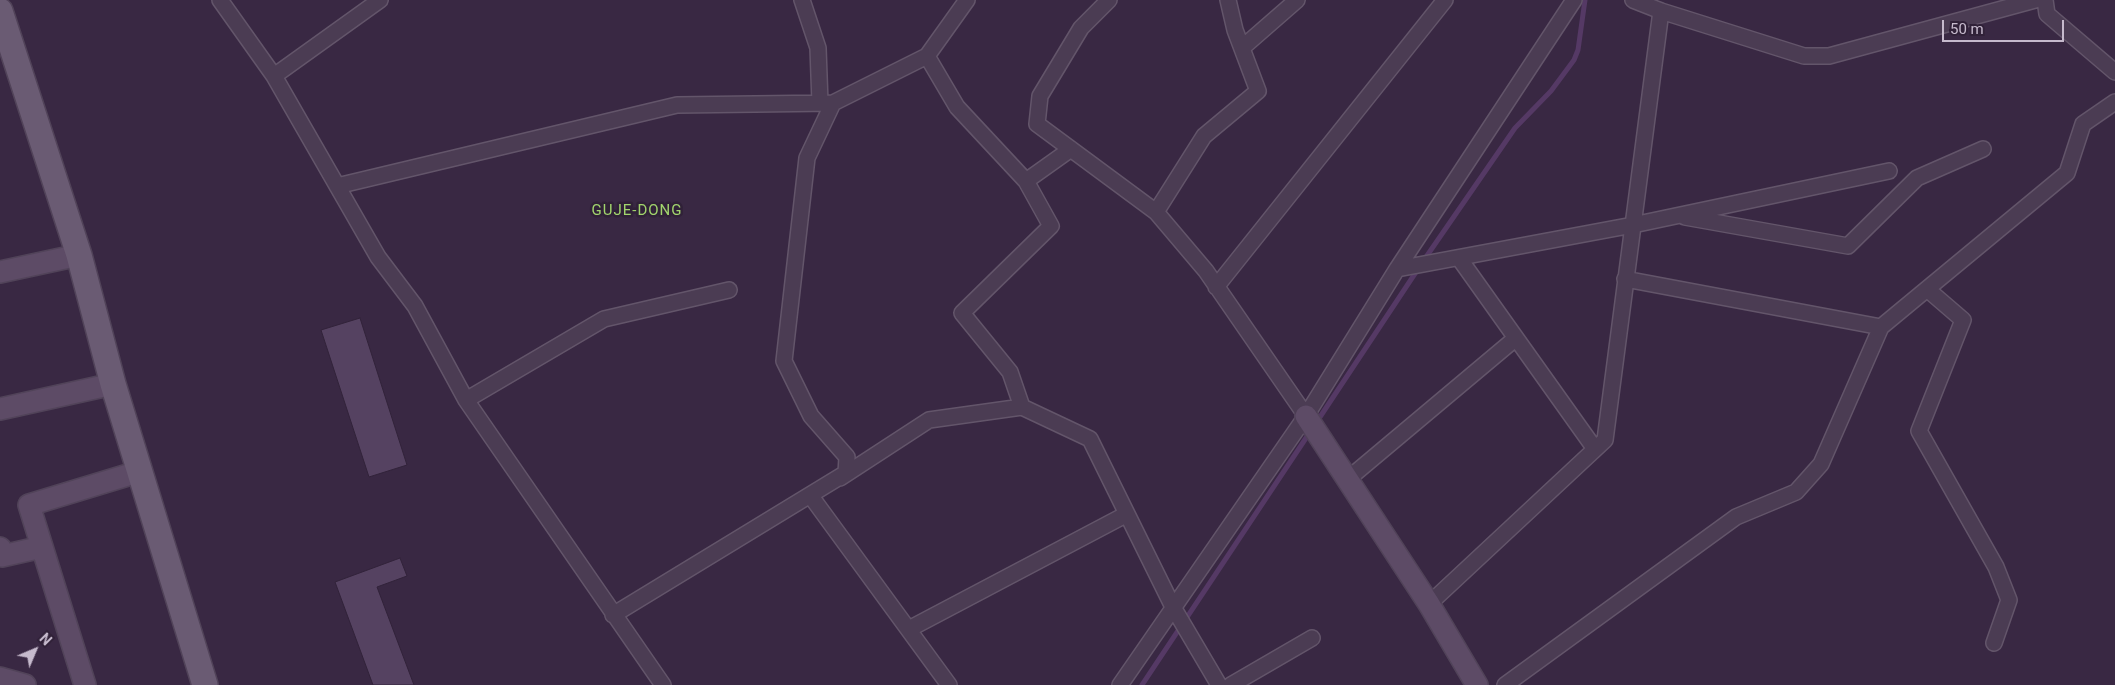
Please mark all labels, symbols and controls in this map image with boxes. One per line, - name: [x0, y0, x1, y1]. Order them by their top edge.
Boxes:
- scale bar: [1945, 10, 2068, 42]
- text: 50 m: [1950, 20, 1984, 38]
- district label: GUJE-DONG: [590, 202, 684, 220]
- north arrow: [10, 625, 60, 675]
- text: N: [36, 630, 55, 649]

